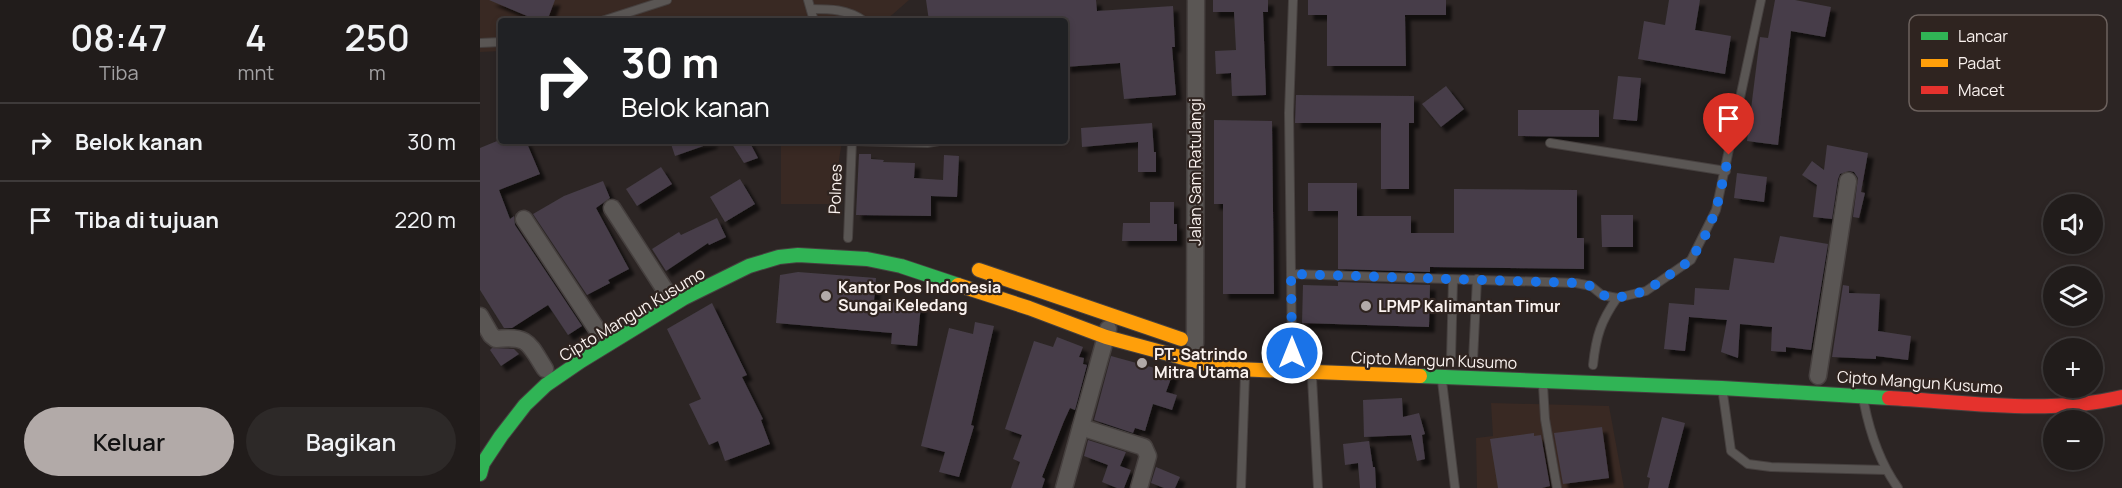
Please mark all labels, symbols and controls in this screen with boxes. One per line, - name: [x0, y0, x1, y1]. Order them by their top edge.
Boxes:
- text: 08:47: [70, 13, 167, 62]
- text: 4: [245, 13, 267, 62]
- text: 250: [345, 13, 410, 62]
- legend: [1909, 15, 2107, 111]
- text: Lancar: [1958, 25, 2008, 47]
- text: 30 m: [621, 33, 719, 91]
- icon: right: [522, 42, 600, 120]
- text: Padat: [1958, 52, 2001, 74]
- text: Tiba: [99, 59, 139, 86]
- text: mnt: [237, 59, 274, 86]
- text: m: [369, 59, 386, 86]
- text: Macet: [1958, 79, 2005, 101]
- text: Belok kanan: [621, 88, 770, 125]
- pin: [1703, 93, 1754, 155]
- street label: Jalan Sam Ratulangi: [1184, 98, 1206, 246]
- icon: arrive: [1712, 102, 1745, 135]
- icon: right: [24, 126, 57, 159]
- text: Belok kanan: [75, 127, 203, 157]
- text: 30 m: [407, 127, 456, 157]
- street label: Polnes: [823, 164, 847, 214]
- map controls: [2043, 194, 2103, 470]
- button: sound: [2043, 194, 2103, 254]
- icon: arrive: [24, 204, 57, 237]
- text: Tiba di tujuan: [75, 205, 219, 235]
- text: 220 m: [394, 205, 456, 235]
- street label: Cipto Mangun Kusumo: [555, 262, 709, 366]
- button: layers: [2043, 266, 2103, 326]
- place label: Kantor Pos Indonesia Sungai Keledang: [838, 276, 1001, 316]
- marker: Kantor Pos Indonesia Sungai Keledang: [819, 289, 833, 303]
- place label: LPMP Kalimantan Timur: [1378, 295, 1560, 317]
- marker: LPMP Kalimantan Timur: [1359, 299, 1373, 313]
- position arrow: [1260, 321, 1324, 385]
- button: +: [2043, 338, 2103, 398]
- place label: PT. Satrindo Mitra Utama: [1154, 343, 1249, 383]
- street label: Cipto Mangun Kusumo: [1351, 346, 1517, 374]
- marker: PT. Satrindo Mitra Utama: [1135, 356, 1149, 370]
- street label: Cipto Mangun Kusumo: [1836, 365, 2004, 399]
- button: Keluar: [24, 407, 234, 476]
- button: Bagikan: [246, 407, 456, 476]
- button: −: [2043, 410, 2103, 470]

